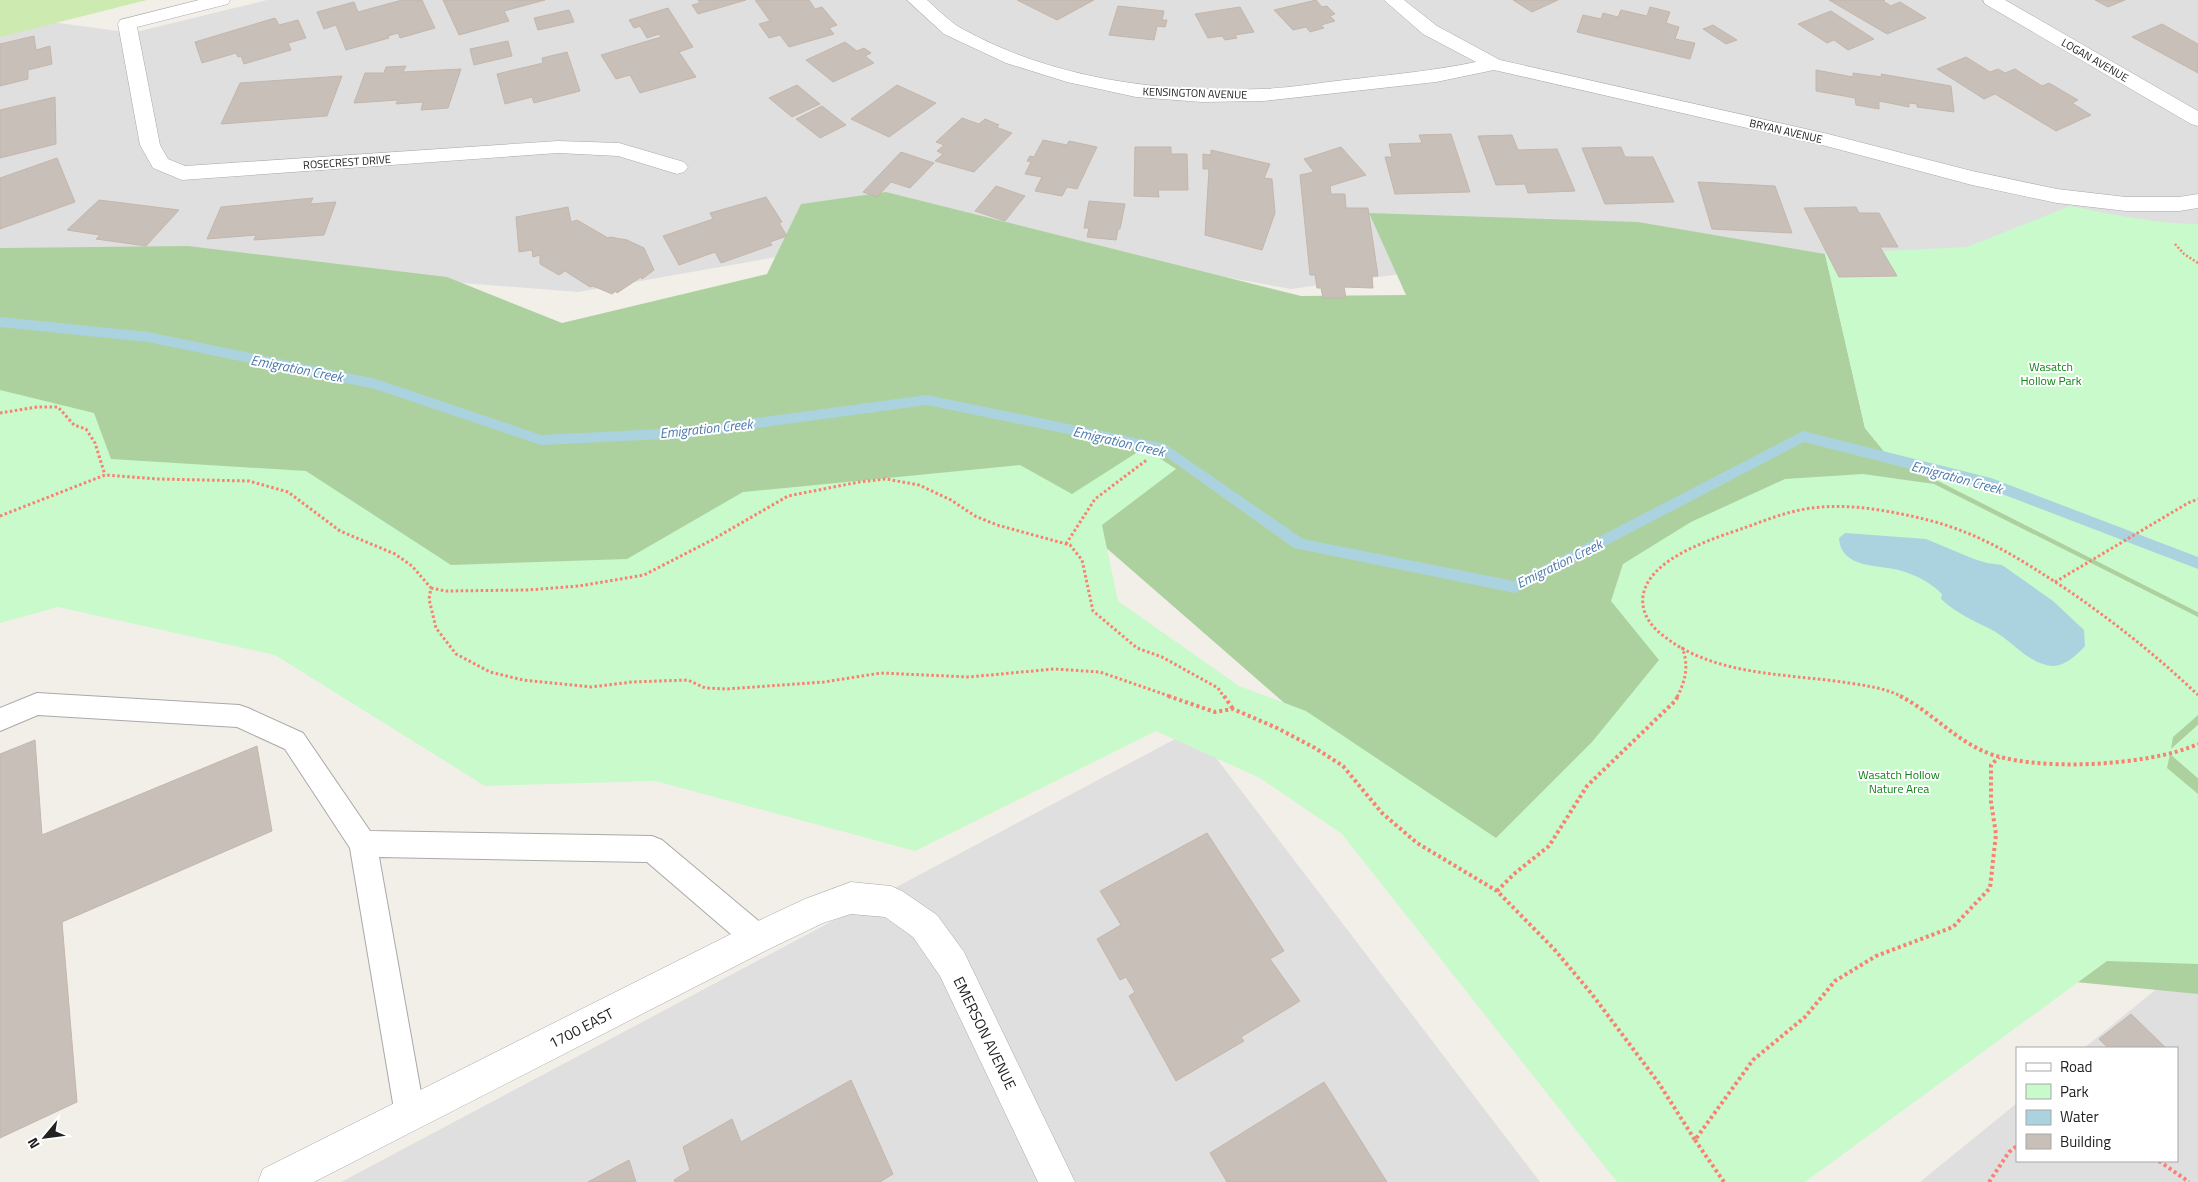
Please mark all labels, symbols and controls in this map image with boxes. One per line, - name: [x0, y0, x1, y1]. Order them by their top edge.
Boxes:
- street label: LOGAN AVENUE: [2059, 34, 2131, 86]
- street label: KENSINGTON AVENUE: [1142, 83, 1248, 103]
- street label: BRYAN AVENUE: [1748, 115, 1824, 147]
- street label: ROSECREST DRIVE: [303, 151, 391, 173]
- water label: Emigration Creek: [249, 349, 347, 388]
- park label: Wasatch Hollow Park: [2021, 357, 2082, 390]
- water label: Emigration Creek: [658, 412, 755, 443]
- water label: Emigration Creek: [1071, 420, 1169, 462]
- water label: Emigration Creek: [1909, 455, 2007, 500]
- water label: Emigration Creek: [1512, 532, 1607, 593]
- park label: Wasatch Hollow Nature Area: [1858, 765, 1940, 798]
- street label: EMERSON AVENUE: [948, 972, 1022, 1094]
- street label: 1700 EAST: [545, 1002, 618, 1054]
- legend: [2016, 1047, 2178, 1162]
- text: Road: [2060, 1055, 2092, 1078]
- text: Park: [2060, 1080, 2089, 1103]
- text: Water: [2060, 1105, 2099, 1128]
- north arrow: [20, 1112, 70, 1162]
- text: Building: [2060, 1130, 2111, 1153]
- text: N: [22, 1134, 45, 1153]

